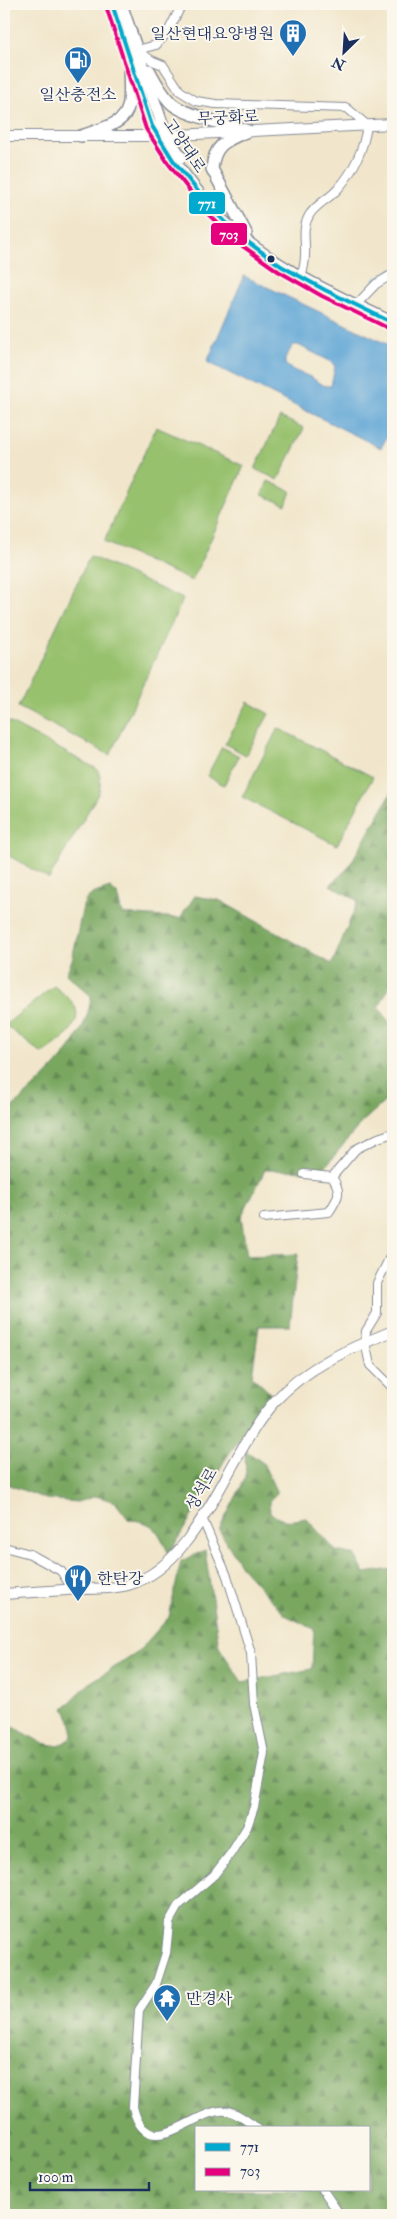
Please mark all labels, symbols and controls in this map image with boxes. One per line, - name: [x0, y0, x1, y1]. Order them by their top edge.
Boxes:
- building icon: 일산현대요양병원: [278, 18, 308, 57]
- place label: 일산현대요양병원: [150, 24, 274, 44]
- north arrow: [320, 28, 370, 78]
- fuel station icon: 일산충전소: [63, 45, 93, 84]
- text: N: [329, 53, 349, 74]
- place label: 일산충전소: [39, 85, 117, 105]
- street label: 무궁화로: [197, 106, 260, 130]
- street label: 고양대로: [159, 114, 210, 177]
- line badge: 771: [188, 191, 226, 215]
- text: 771: [198, 195, 216, 212]
- line badge: 703: [210, 222, 248, 246]
- text: 703: [220, 226, 238, 243]
- unlabelled marker: [266, 254, 276, 264]
- street label: 성석로: [182, 1464, 222, 1515]
- restaurant icon: 한탄강: [63, 1563, 93, 1602]
- place label: 한탄강: [97, 1569, 144, 1589]
- temple icon: 만경사: [152, 1983, 182, 2022]
- place label: 만경사: [186, 1989, 233, 2009]
- legend: [195, 2126, 370, 2192]
- text: 771: [240, 2138, 259, 2157]
- scale bar: [30, 2159, 149, 2191]
- text: 703: [240, 2162, 260, 2181]
- text: 100 m: [38, 2168, 74, 2187]

